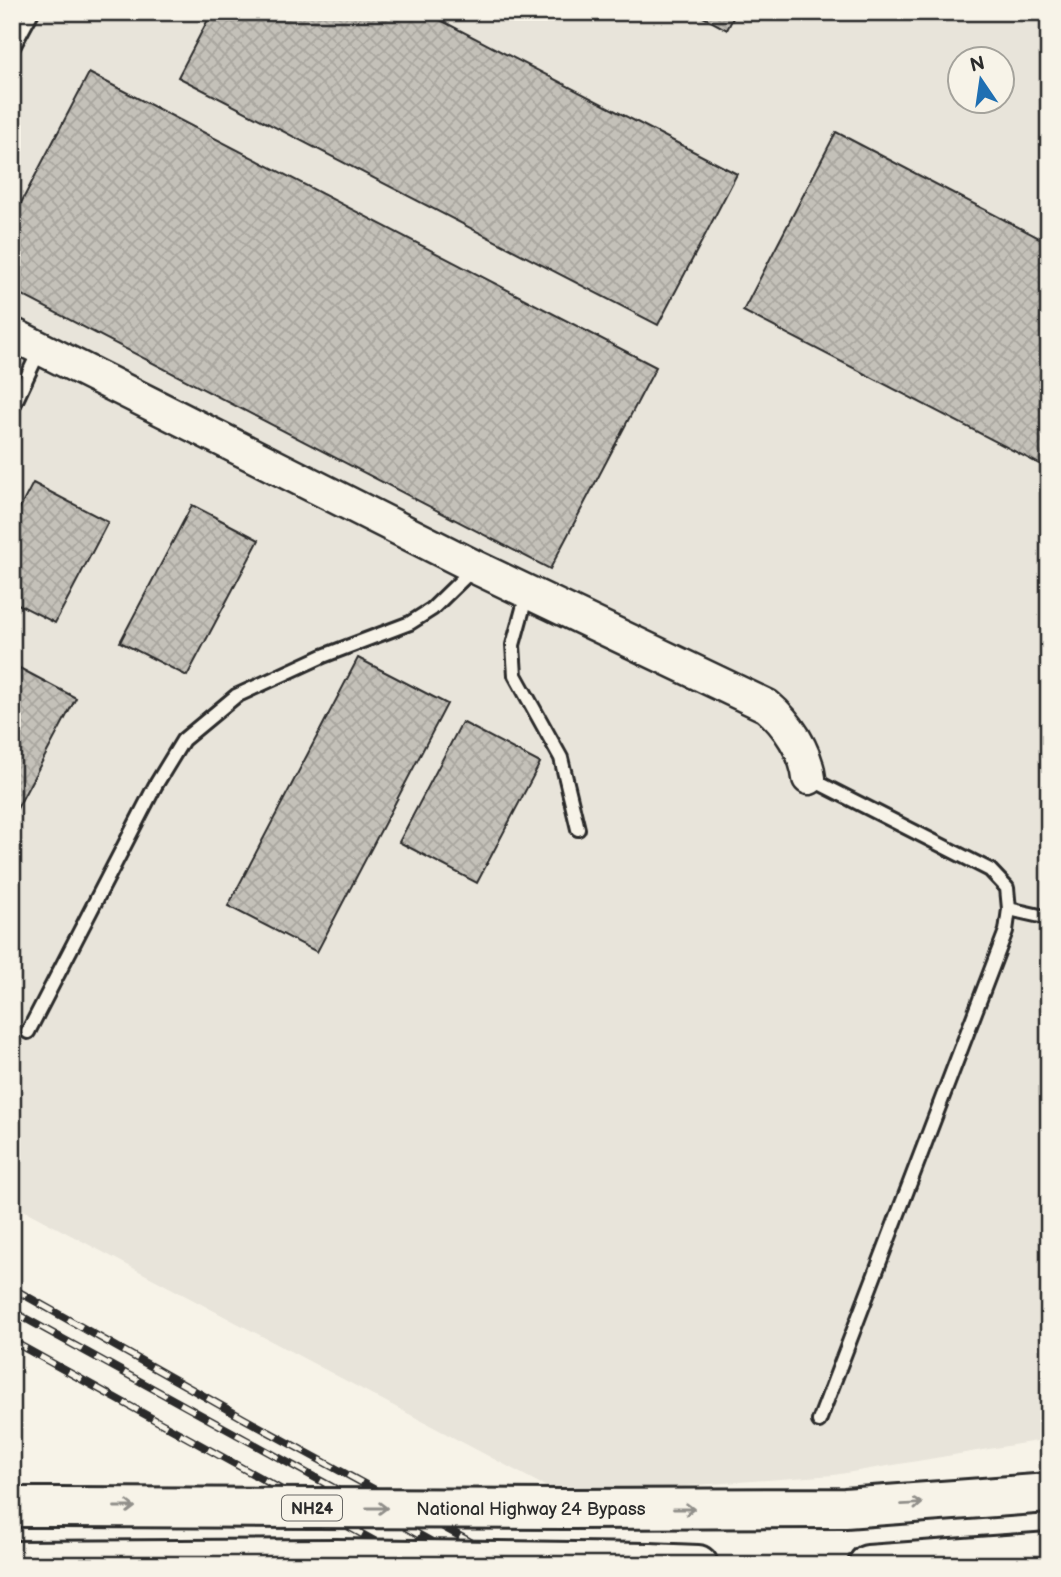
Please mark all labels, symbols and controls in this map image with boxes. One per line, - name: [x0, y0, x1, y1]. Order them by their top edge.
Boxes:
- north arrow: [946, 46, 1016, 116]
- text: N: [968, 52, 987, 78]
- road number: NH24: [282, 1496, 342, 1520]
- one-way arrow: [900, 1498, 923, 1511]
- street label: National Highway 24 Bypass: [416, 1499, 646, 1520]
- one-way arrow: [113, 1500, 136, 1514]
- one-way arrow: [365, 1501, 388, 1515]
- one-way arrow: [673, 1502, 696, 1516]

